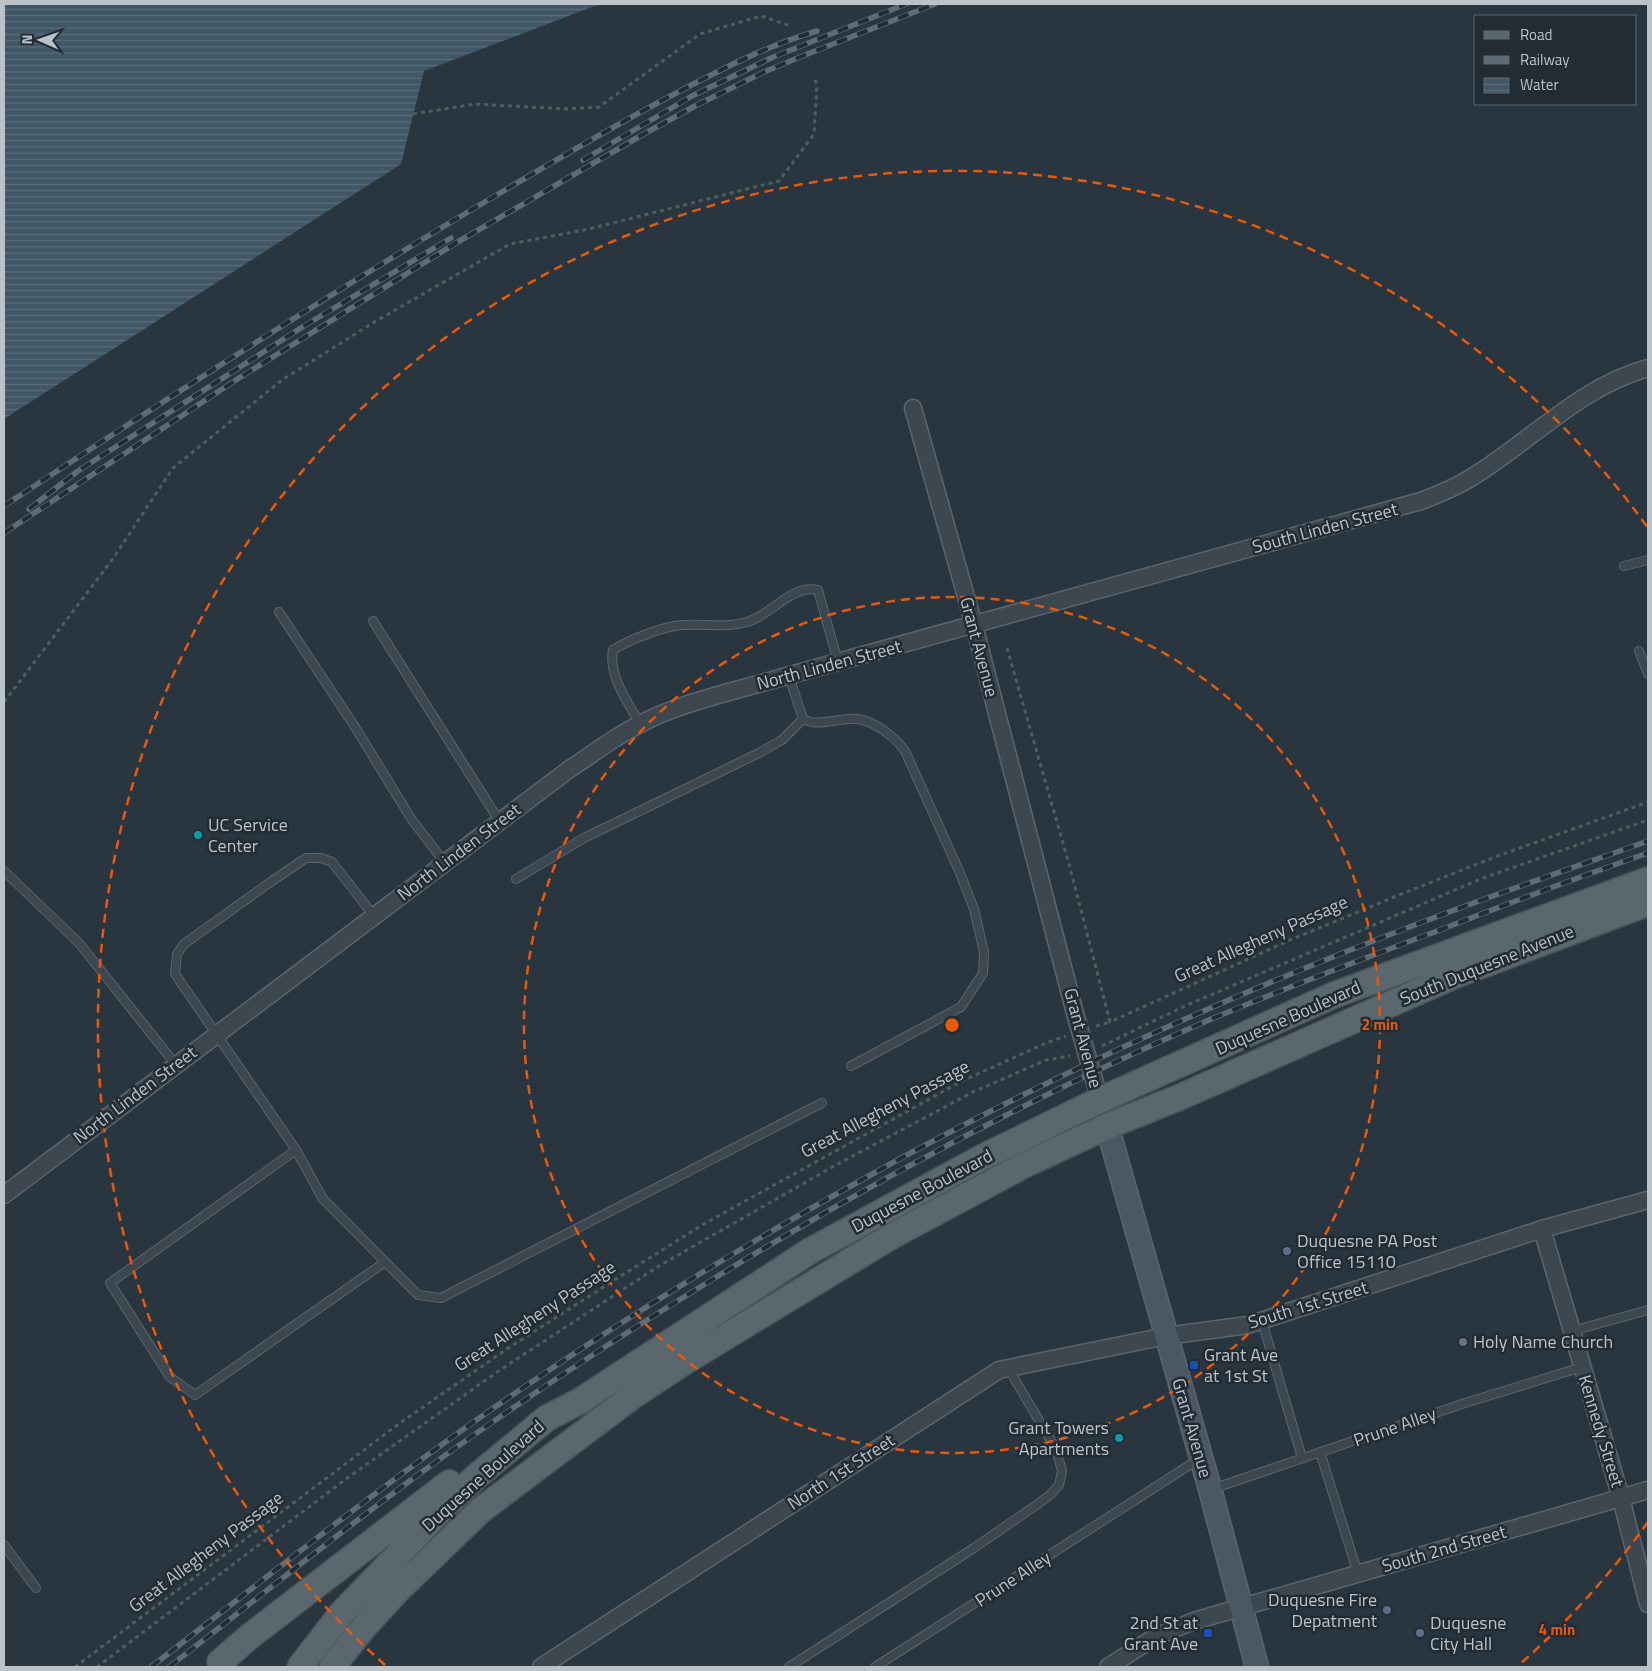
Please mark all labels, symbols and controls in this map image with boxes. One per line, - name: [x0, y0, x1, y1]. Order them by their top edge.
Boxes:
- north arrow: [15, 15, 65, 65]
- legend: [1474, 15, 1637, 105]
- text: Road: [1520, 23, 1552, 46]
- text: N: [16, 34, 37, 45]
- text: Railway: [1520, 48, 1570, 71]
- text: Water: [1520, 73, 1559, 96]
- street label: South Linden Street: [1249, 495, 1401, 560]
- street label: Grant Avenue: [953, 594, 1006, 700]
- street label: North Linden Street: [754, 632, 905, 697]
- street label: North Linden Street: [391, 796, 527, 907]
- place label: UC Service Center: [208, 811, 288, 859]
- marker: UC Service Center: [192, 829, 204, 841]
- street label: Great Allegheny Passage: [1170, 888, 1352, 989]
- street label: South Duquesne Avenue: [1396, 917, 1578, 1012]
- street label: Duquesne Boulevard: [1211, 973, 1365, 1062]
- street label: Grant Avenue: [1057, 985, 1110, 1091]
- text: 2 min: [1362, 1013, 1398, 1036]
- centre of rings: [943, 1016, 961, 1034]
- street label: North Linden Street: [67, 1039, 203, 1150]
- street label: Great Allegheny Passage: [796, 1053, 974, 1165]
- street label: Duquesne Boulevard: [846, 1142, 997, 1239]
- place label: Duquesne PA Post Office 15110: [1297, 1227, 1438, 1275]
- marker: Duquesne PA Post Office 15110: [1281, 1245, 1293, 1257]
- street label: Great Allegheny Passage: [449, 1253, 621, 1378]
- street label: South 1st Street: [1245, 1273, 1372, 1336]
- place label: Holy Name Church: [1473, 1328, 1613, 1355]
- marker: Holy Name Church: [1457, 1336, 1469, 1348]
- place label: Grant Ave at 1st St: [1204, 1341, 1278, 1389]
- marker: Grant Ave at 1st St: [1188, 1359, 1200, 1371]
- street label: Kennedy Street: [1572, 1371, 1632, 1491]
- street label: Grant Avenue: [1165, 1375, 1220, 1481]
- street label: Prune Alley: [1350, 1400, 1440, 1453]
- street label: Duquesne Boulevard: [415, 1413, 550, 1538]
- place label: Grant Towers Apartments: [1008, 1414, 1109, 1462]
- street label: North 1st Street: [782, 1426, 900, 1516]
- marker: Grant Towers Apartments: [1113, 1432, 1125, 1444]
- street label: Great Allegheny Passage: [123, 1484, 289, 1619]
- street label: South 2nd Street: [1378, 1518, 1510, 1579]
- street label: Prune Alley: [969, 1544, 1056, 1613]
- place label: Duquesne Fire Depatment: [1268, 1586, 1378, 1634]
- marker: Duquesne Fire Depatment: [1381, 1604, 1393, 1616]
- place label: 2nd St at Grant Ave: [1124, 1609, 1199, 1657]
- place label: Duquesne City Hall: [1430, 1609, 1506, 1657]
- text: 4 min: [1539, 1618, 1575, 1641]
- marker: 2nd St at Grant Ave: [1202, 1627, 1214, 1639]
- marker: Duquesne City Hall: [1414, 1627, 1426, 1639]

